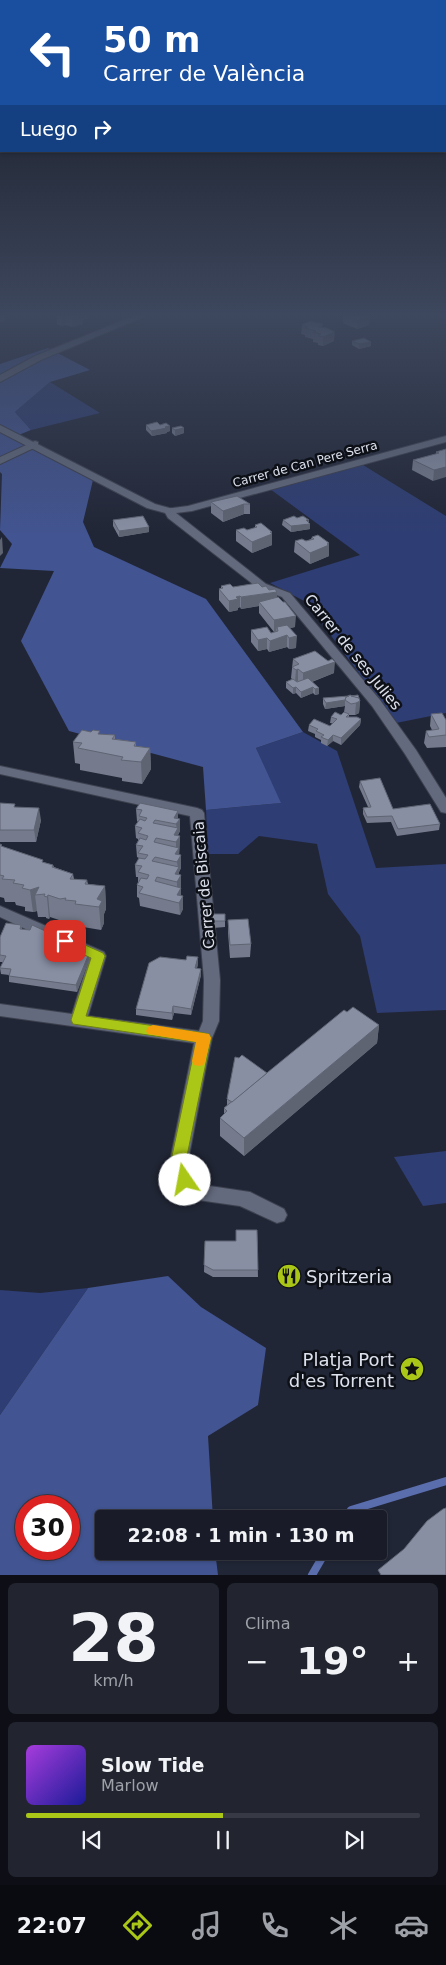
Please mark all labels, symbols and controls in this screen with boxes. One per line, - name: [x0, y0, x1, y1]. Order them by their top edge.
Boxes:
- icon: left: [20, 20, 85, 85]
- text: 50 m: [103, 20, 200, 60]
- text: Carrer de València: [103, 61, 305, 86]
- icon: right: [88, 115, 116, 143]
- text: Luego: [20, 118, 78, 140]
- street label: Carrer de Can Pere Serra: [231, 438, 379, 490]
- street label: Carrer de ses Julies: [301, 590, 405, 714]
- street label: Carrer de Biscaia: [189, 820, 219, 950]
- pin: [44, 920, 86, 962]
- icon: arrive: [51, 927, 79, 955]
- position arrow: [158, 1153, 210, 1205]
- restaurant icon: Spritzeria: [276, 1263, 302, 1289]
- place label: Spritzeria: [306, 1266, 392, 1287]
- place label: Platja Port d'es Torrent: [289, 1349, 394, 1391]
- place icon: Platja Port d'es Torrent: [399, 1356, 425, 1382]
- speed limit sign: 30: [15, 1495, 80, 1560]
- text: 22:08 · 1 min · 130 m: [127, 1524, 355, 1546]
- text: 28: [68, 1601, 159, 1676]
- text: Clima: [245, 1614, 290, 1633]
- text: 19°: [297, 1639, 368, 1683]
- text: −: [245, 1645, 268, 1678]
- text: +: [397, 1645, 420, 1678]
- text: km/h: [93, 1671, 134, 1690]
- text: Slow Tide: [101, 1754, 204, 1776]
- text: Marlow: [101, 1776, 159, 1795]
- icon: previous: [78, 1826, 106, 1854]
- icon: pause: [209, 1826, 237, 1854]
- icon: next: [340, 1826, 368, 1854]
- icon: directions: [120, 1908, 155, 1943]
- icon: music: [189, 1908, 224, 1943]
- icon: phone: [257, 1908, 292, 1943]
- icon: climate: [326, 1908, 361, 1943]
- icon: car: [394, 1908, 429, 1943]
- text: 22:07: [17, 1913, 87, 1938]

